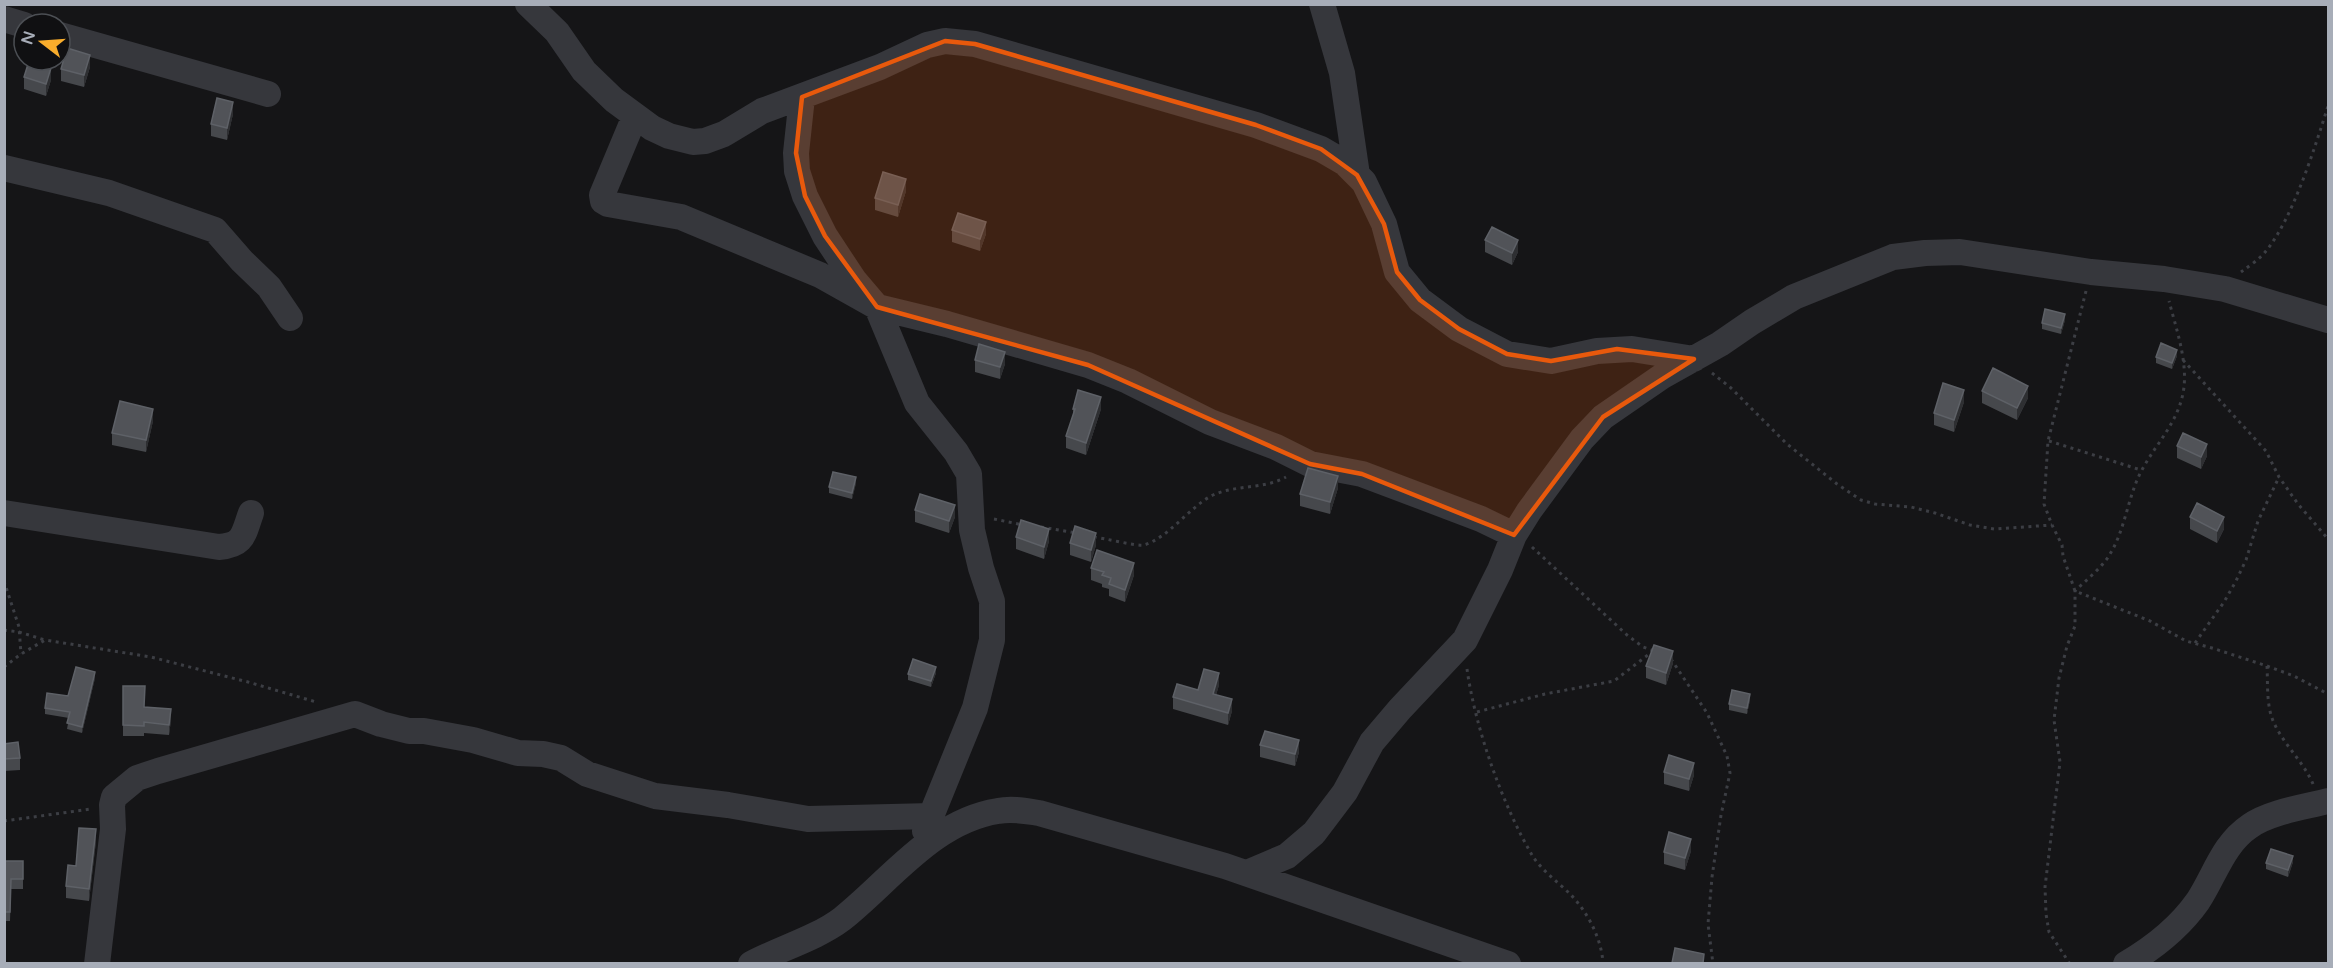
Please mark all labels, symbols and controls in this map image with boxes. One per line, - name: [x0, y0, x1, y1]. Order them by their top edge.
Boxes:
- north arrow: [12, 12, 72, 72]
- text: N: [17, 29, 40, 47]

